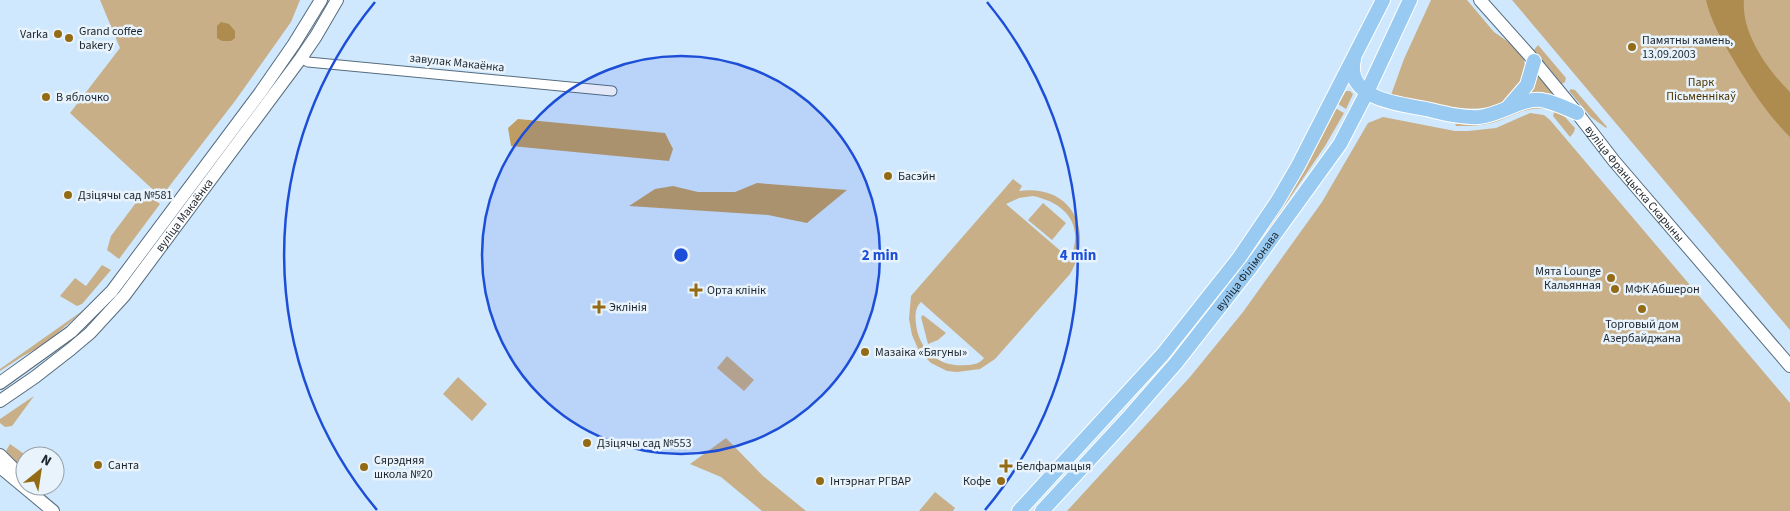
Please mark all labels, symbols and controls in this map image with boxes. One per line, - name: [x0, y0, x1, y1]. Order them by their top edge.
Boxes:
- place label: Grand coffee bakery: [79, 23, 142, 54]
- place label: Varka: [20, 26, 48, 43]
- marker: Varka: [52, 28, 64, 40]
- marker: Grand coffee bakery: [63, 32, 75, 44]
- place label: Памятны камень, 13.09.2003: [1642, 32, 1733, 63]
- marker: Памятны камень, 13.09.2003: [1626, 41, 1638, 53]
- street label: завулак Макаёнка: [409, 50, 505, 76]
- park label: Парк Пісьменнікаў: [1666, 74, 1736, 105]
- place label: В яблочко: [56, 89, 109, 106]
- marker: В яблочко: [40, 91, 52, 103]
- street label: вуліца Францыска Скарыны: [1581, 122, 1688, 245]
- place label: Басэйн: [898, 168, 935, 185]
- marker: Басэйн: [882, 170, 894, 182]
- street label: вуліца Макаёнка: [151, 175, 217, 255]
- place label: Дзіцячы сад №581: [78, 187, 172, 204]
- marker: Дзіцячы сад №581: [62, 189, 74, 201]
- street label: вуліца Філімонава: [1211, 227, 1283, 315]
- text: 2 min: [862, 245, 898, 266]
- text: 4 min: [1060, 245, 1096, 266]
- centre of rings: [672, 246, 690, 264]
- place label: Мята Lounge Кальянная: [1535, 263, 1601, 294]
- marker: Мята Lounge Кальянная: [1605, 272, 1617, 284]
- place label: МФК Абшерон: [1625, 281, 1700, 298]
- place label: Орта клінік: [707, 282, 766, 299]
- marker: Орта клінік: [689, 283, 703, 297]
- marker: МФК Абшерон: [1609, 283, 1621, 295]
- place label: Эклінія: [609, 299, 647, 316]
- marker: Эклінія: [593, 301, 605, 313]
- marker: Торговый дом Азербайджана: [1636, 303, 1648, 315]
- place label: Торговый дом Азербайджана: [1603, 316, 1681, 347]
- place label: Мазаіка «Бягуны»: [875, 344, 967, 361]
- marker: Мазаіка «Бягуны»: [859, 346, 871, 358]
- place label: Дзіцячы сад №553: [597, 435, 691, 452]
- marker: Дзіцячы сад №553: [581, 437, 593, 449]
- north arrow: [15, 446, 65, 496]
- text: N: [37, 450, 55, 472]
- place label: Сярэдняя школа №20: [374, 452, 433, 483]
- place label: Санта: [108, 457, 139, 474]
- place label: Белфармацыя: [1016, 458, 1091, 475]
- marker: Санта: [92, 459, 104, 471]
- marker: Белфармацыя: [1000, 460, 1012, 472]
- marker: Сярэдняя школа №20: [358, 461, 370, 473]
- place label: Інтэрнат РГВАР: [830, 473, 911, 490]
- place label: Кофе: [963, 473, 991, 490]
- marker: Інтэрнат РГВАР: [814, 475, 826, 487]
- marker: Кофе: [995, 475, 1007, 487]

